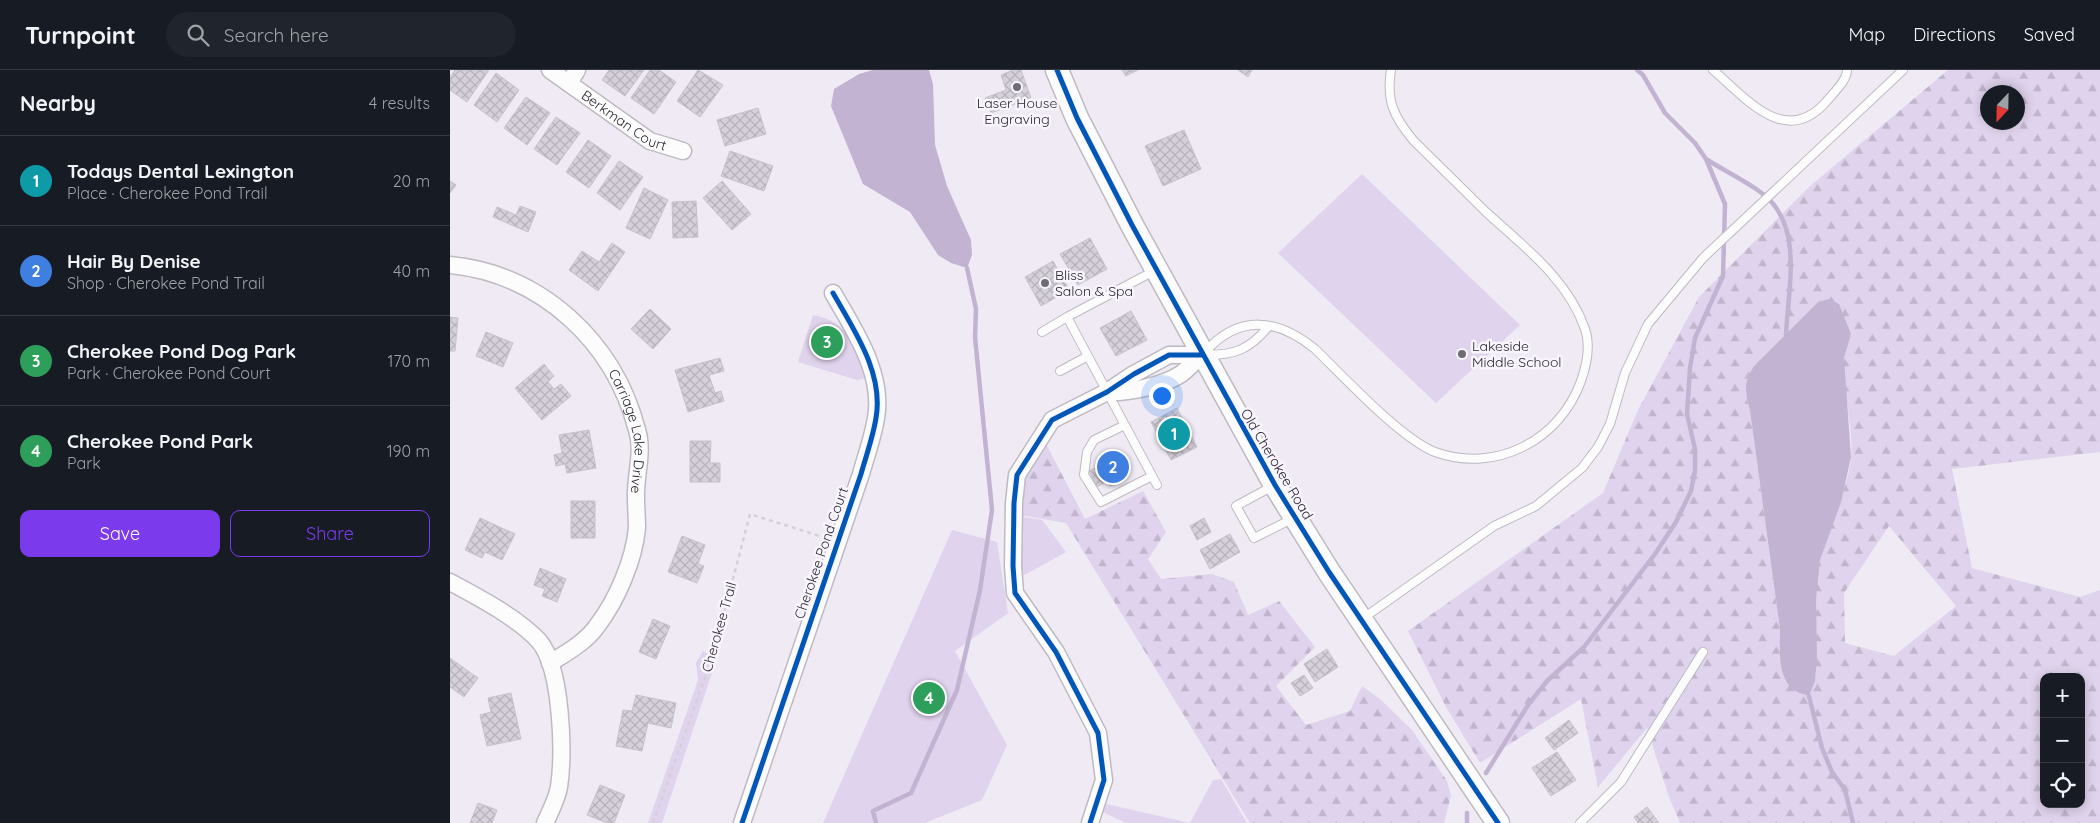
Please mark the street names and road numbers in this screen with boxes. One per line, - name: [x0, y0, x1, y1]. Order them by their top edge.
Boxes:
- street label: Berkman Court: [578, 86, 669, 155]
- street label: Carriage Lake Drive: [604, 366, 649, 494]
- street label: Old Cherokee Road: [1237, 405, 1317, 523]
- street label: Cherokee Pond Court: [790, 485, 852, 621]
- street label: Cherokee Trail: [698, 580, 740, 674]

